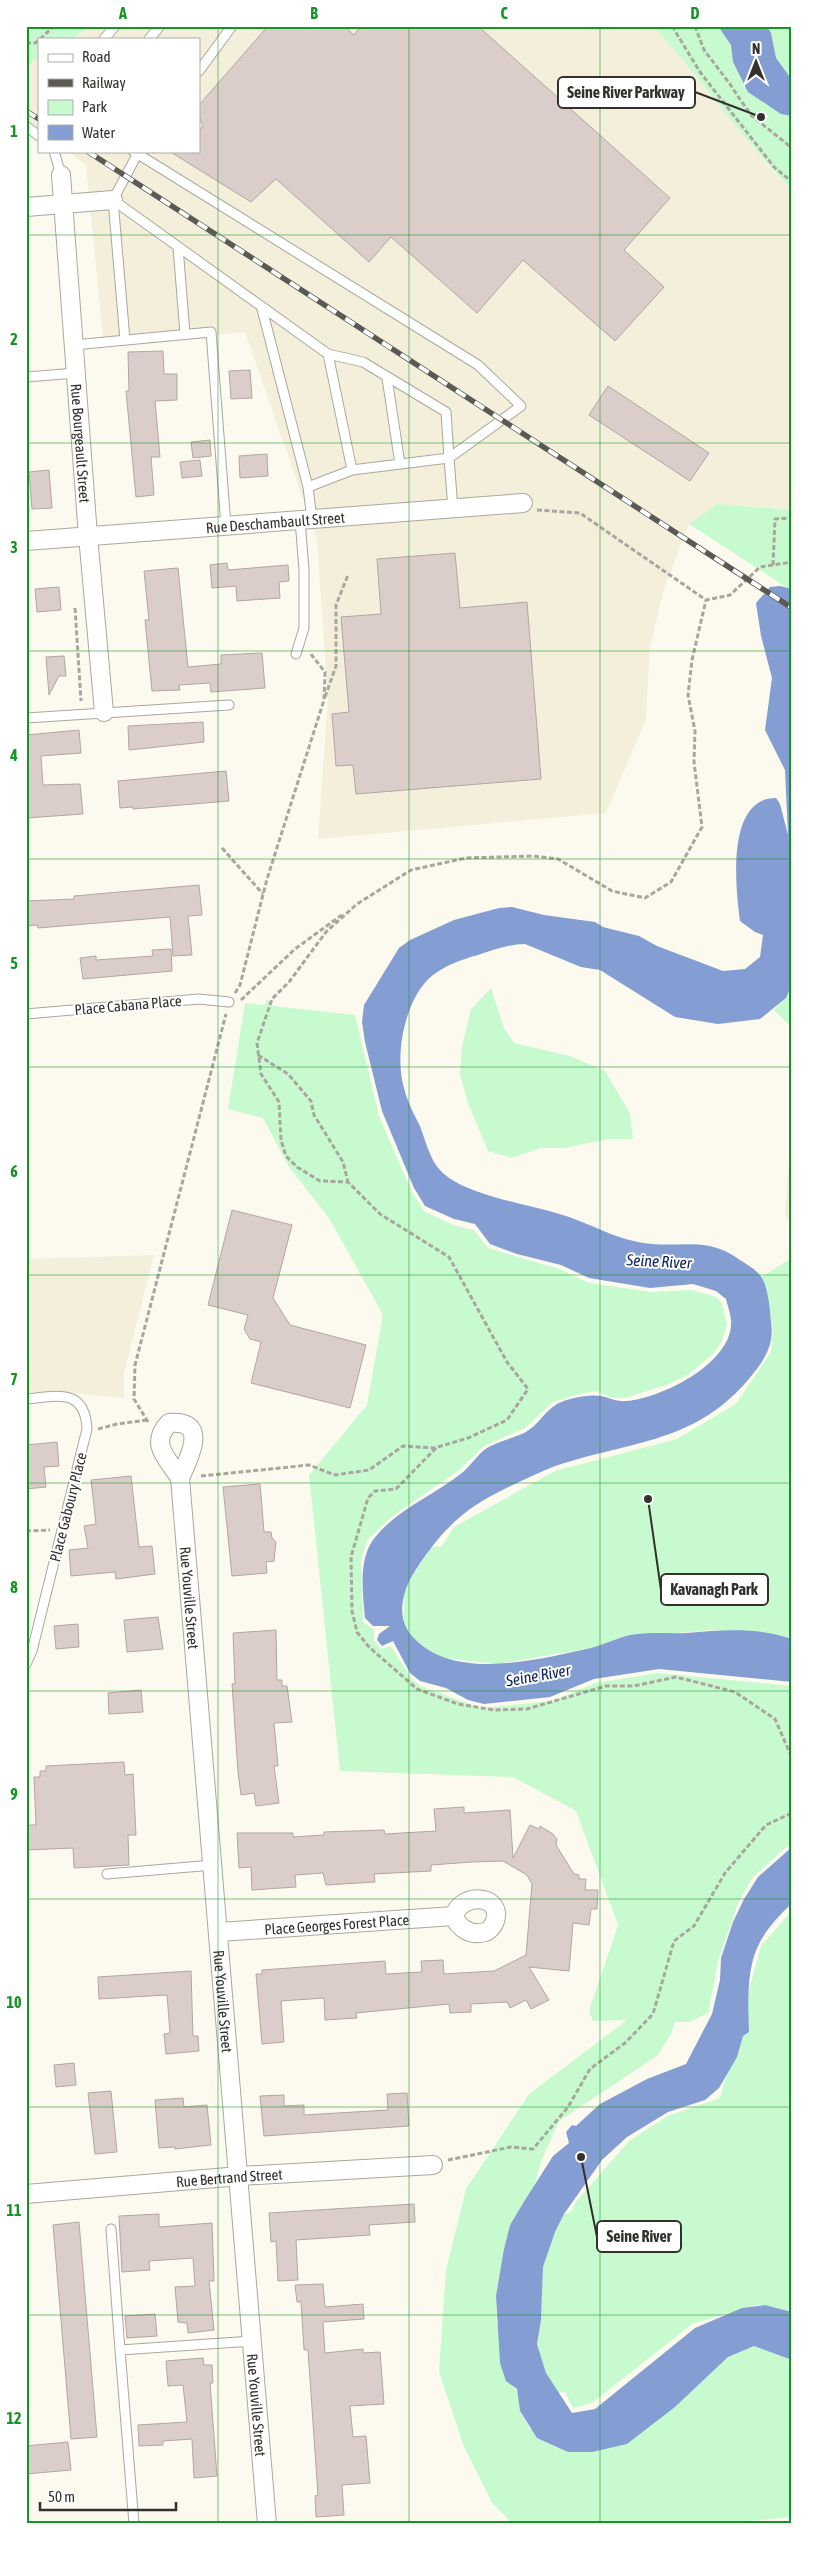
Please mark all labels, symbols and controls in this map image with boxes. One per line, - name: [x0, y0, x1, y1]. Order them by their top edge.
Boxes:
- text: A: [118, 4, 127, 22]
- text: B: [310, 4, 318, 22]
- text: C: [500, 4, 508, 22]
- text: D: [691, 4, 700, 22]
- legend: [38, 38, 200, 152]
- north arrow: [730, 38, 780, 88]
- text: N: [752, 41, 760, 57]
- text: Road: [82, 48, 111, 65]
- text: Railway: [82, 74, 126, 91]
- callout: Seine River Parkway: [558, 77, 695, 108]
- text: Seine River Parkway: [567, 83, 685, 101]
- text: Park: [82, 98, 107, 115]
- text: 1: [10, 122, 18, 140]
- text: Water: [82, 124, 115, 141]
- text: 2: [10, 330, 18, 348]
- street label: Rue Bourgeault Street: [68, 383, 94, 504]
- street label: Rue Deschambault Street: [205, 508, 345, 536]
- text: 3: [10, 538, 18, 556]
- text: 4: [9, 746, 18, 764]
- text: 5: [10, 954, 18, 972]
- street label: Place Cabana Place: [74, 992, 182, 1018]
- text: 6: [10, 1162, 18, 1180]
- water label: Seine River: [625, 1250, 693, 1272]
- text: 7: [10, 1370, 18, 1388]
- street label: Place Gaboury Place: [46, 1450, 90, 1564]
- street label: Rue Youville Street: [177, 1546, 203, 1650]
- callout: Kavanagh Park: [661, 1574, 768, 1605]
- text: 8: [10, 1578, 18, 1596]
- text: Kavanagh Park: [670, 1580, 759, 1598]
- water label: Seine River: [503, 1660, 573, 1690]
- text: 9: [10, 1785, 18, 1803]
- street label: Place Georges Forest Place: [264, 1911, 410, 1937]
- street label: Rue Youville Street: [211, 1949, 236, 2053]
- text: 10: [6, 1993, 22, 2011]
- street label: Rue Bertrand Street: [175, 2165, 283, 2190]
- text: 11: [6, 2201, 22, 2219]
- callout: Seine River: [597, 2221, 681, 2252]
- text: Seine River: [607, 2227, 672, 2245]
- street label: Rue Youville Street: [244, 2353, 270, 2457]
- text: 12: [6, 2409, 22, 2427]
- scale bar: [40, 2480, 176, 2512]
- text: 50 m: [48, 2488, 75, 2505]

